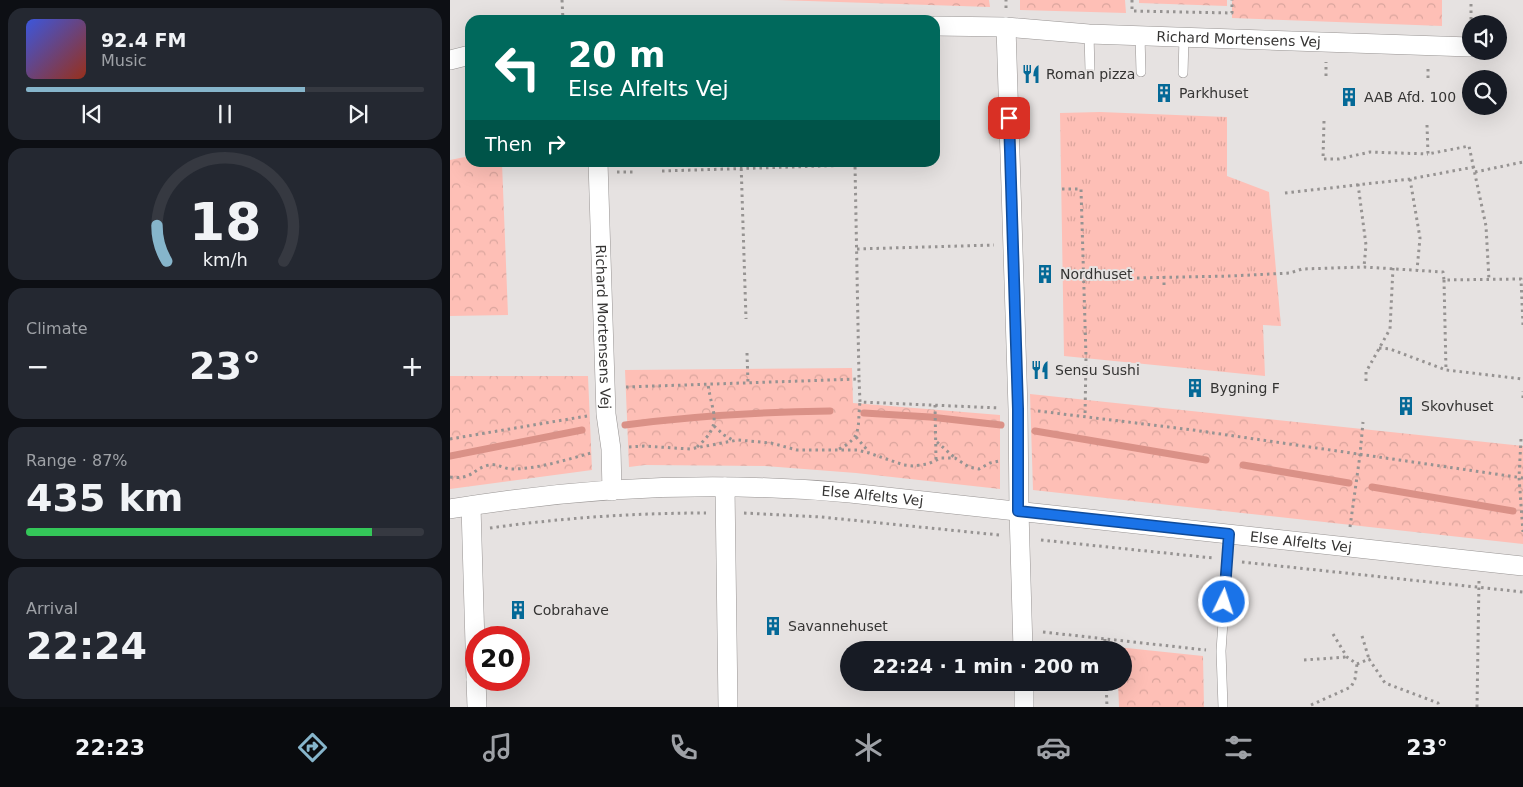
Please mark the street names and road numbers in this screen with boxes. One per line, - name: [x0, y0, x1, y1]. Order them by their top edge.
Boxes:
- street label: Richard Mortensens Vej: [1156, 28, 1321, 50]
- street label: Richard Mortensens Vej: [593, 244, 614, 409]
- street label: Else Alfelts Vej: [821, 483, 924, 509]
- street label: Else Alfelts Vej: [1249, 528, 1353, 555]

